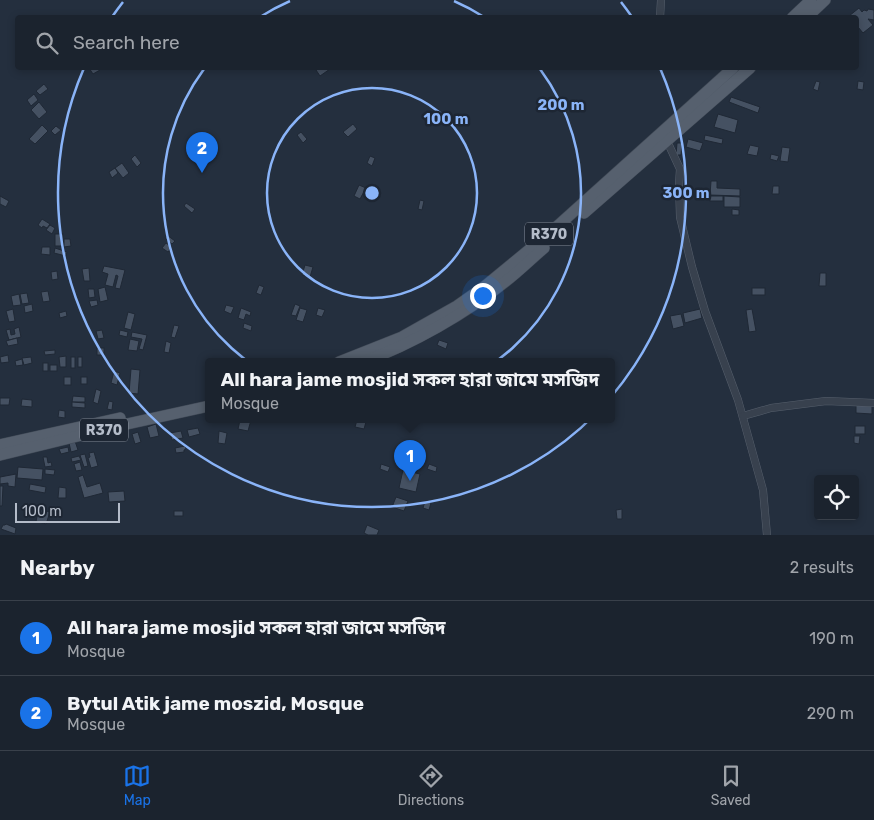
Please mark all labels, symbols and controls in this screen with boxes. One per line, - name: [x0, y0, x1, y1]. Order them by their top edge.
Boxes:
- search box: [15, 15, 859, 70]
- icon: search: [33, 29, 61, 57]
- text: Search here: [73, 31, 180, 54]
- text: 200 m: [537, 96, 585, 114]
- text: 100 m: [424, 110, 468, 128]
- pin: 2: [186, 132, 218, 173]
- centre of rings: [363, 184, 381, 202]
- text: 300 m: [662, 184, 710, 202]
- road number: R370: [525, 222, 573, 245]
- your location: [470, 283, 496, 309]
- popup: [205, 358, 615, 423]
- text: All hara jame mosjid সকল হারা জামে মসজিদ: [221, 368, 599, 391]
- text: Mosque: [221, 394, 279, 413]
- road number: R370: [80, 418, 128, 442]
- pin: 1: [394, 440, 426, 481]
- map controls: [814, 475, 859, 520]
- button: locate: [814, 475, 859, 520]
- scale bar: [15, 500, 120, 523]
- text: 100 m: [22, 503, 62, 520]
- text: Nearby: [20, 555, 95, 580]
- text: 2 results: [790, 558, 854, 577]
- text: All hara jame mosjid সকল হারা জামে মসজিদ: [67, 616, 445, 639]
- text: 1: [32, 629, 40, 648]
- text: 190 m: [809, 629, 854, 648]
- text: Mosque: [67, 642, 125, 661]
- text: Bytul Atik jame moszid, Mosque: [67, 692, 364, 715]
- text: 2: [31, 704, 41, 723]
- text: 290 m: [807, 704, 854, 723]
- text: Mosque: [67, 715, 125, 734]
- tab: Map: [123, 762, 151, 809]
- tab: Directions: [398, 762, 464, 809]
- tab: Saved: [711, 762, 751, 809]

